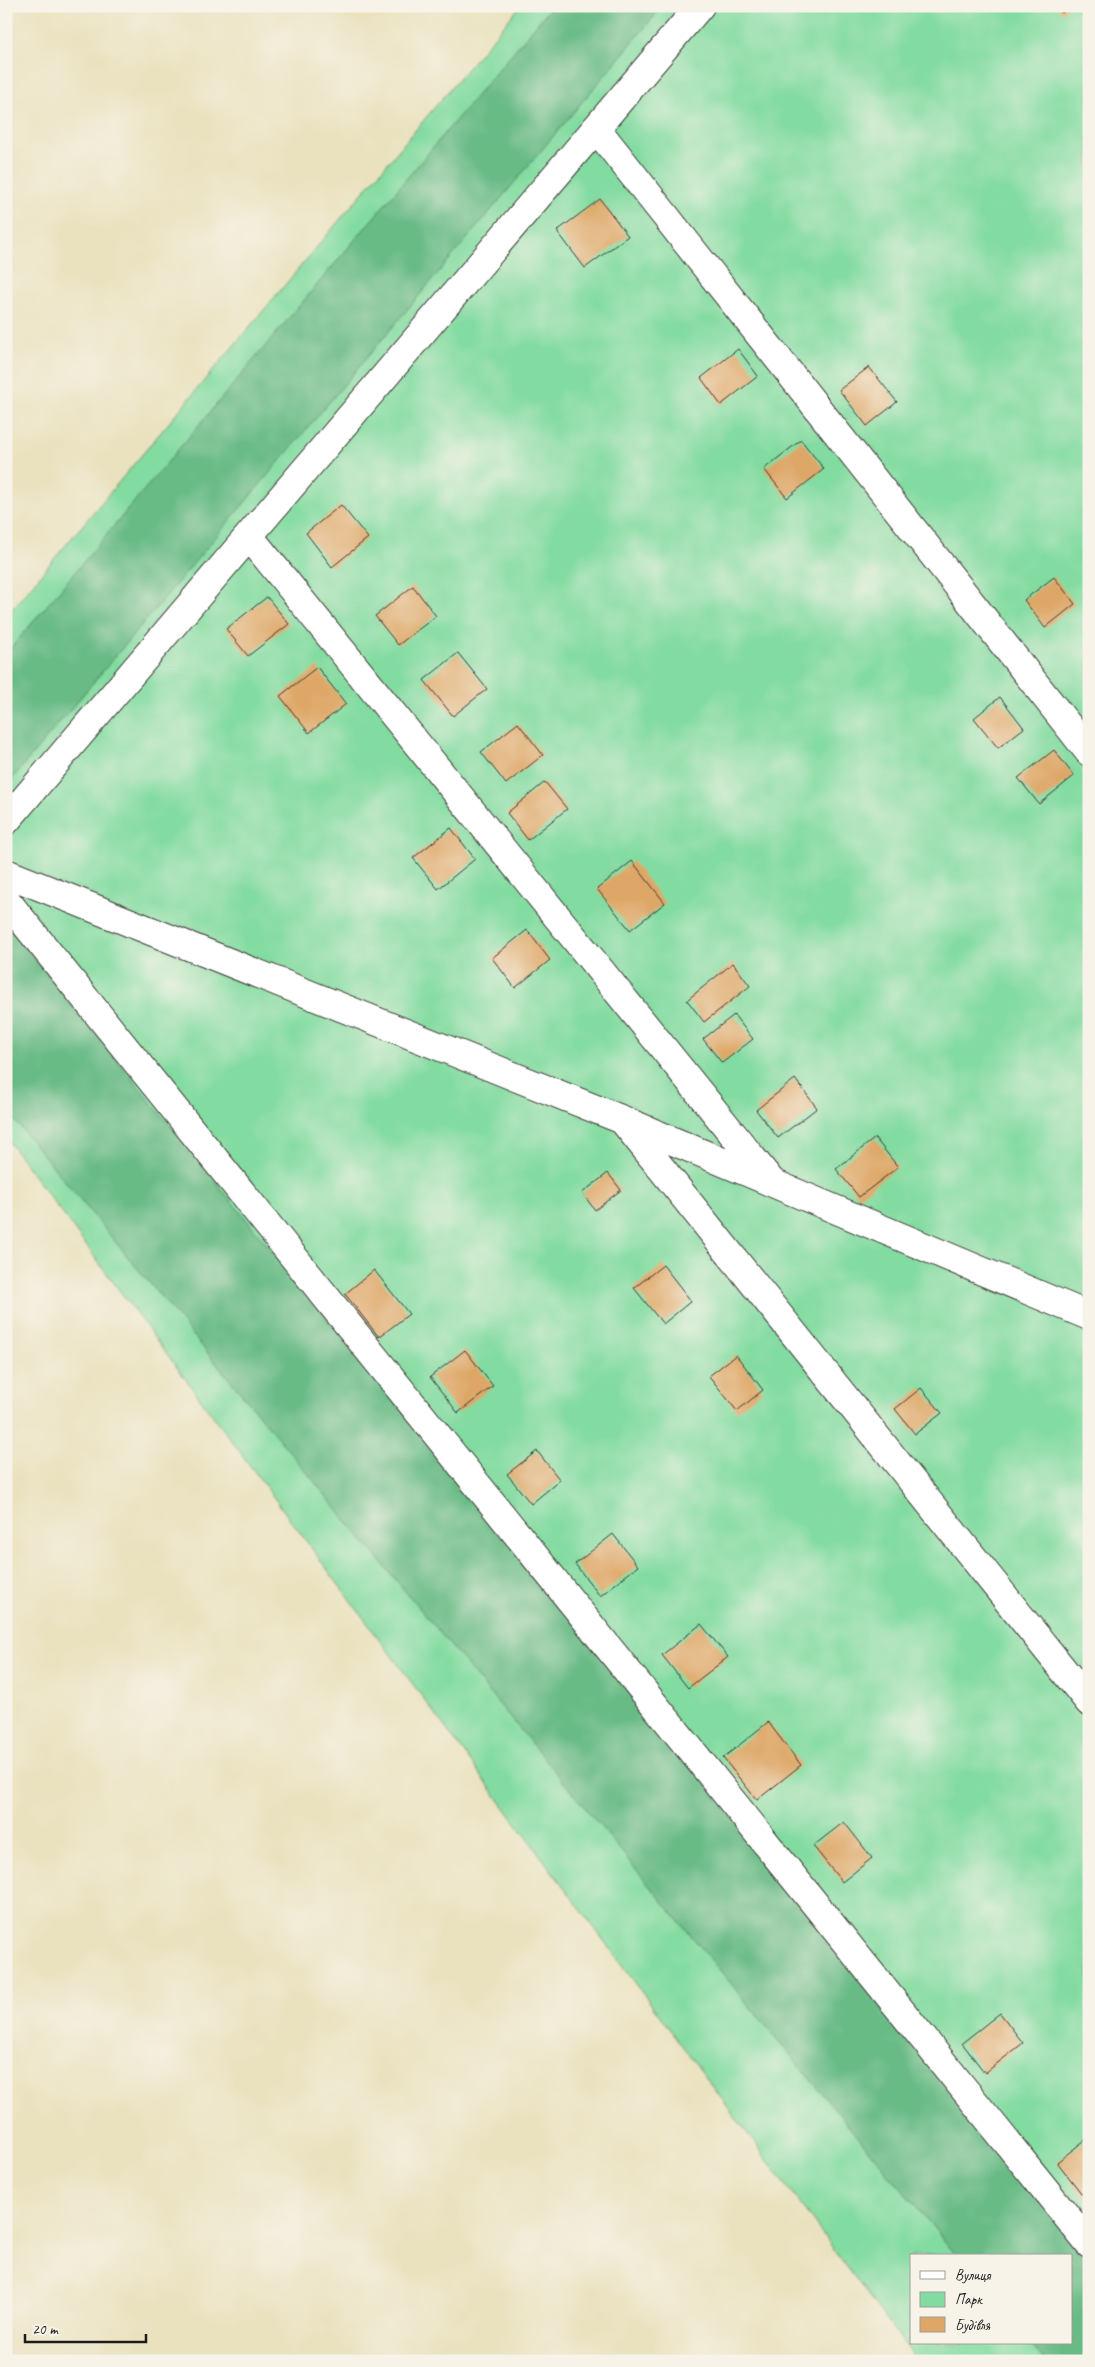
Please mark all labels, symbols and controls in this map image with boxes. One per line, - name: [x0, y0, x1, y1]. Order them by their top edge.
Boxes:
- legend: [910, 2254, 1072, 2344]
- text: Вулиця: [955, 2266, 992, 2285]
- text: Парк: [955, 2290, 983, 2309]
- scale bar: [25, 2312, 146, 2344]
- text: Будівля: [955, 2316, 990, 2335]
- text: 20 m: [32, 2320, 59, 2339]

